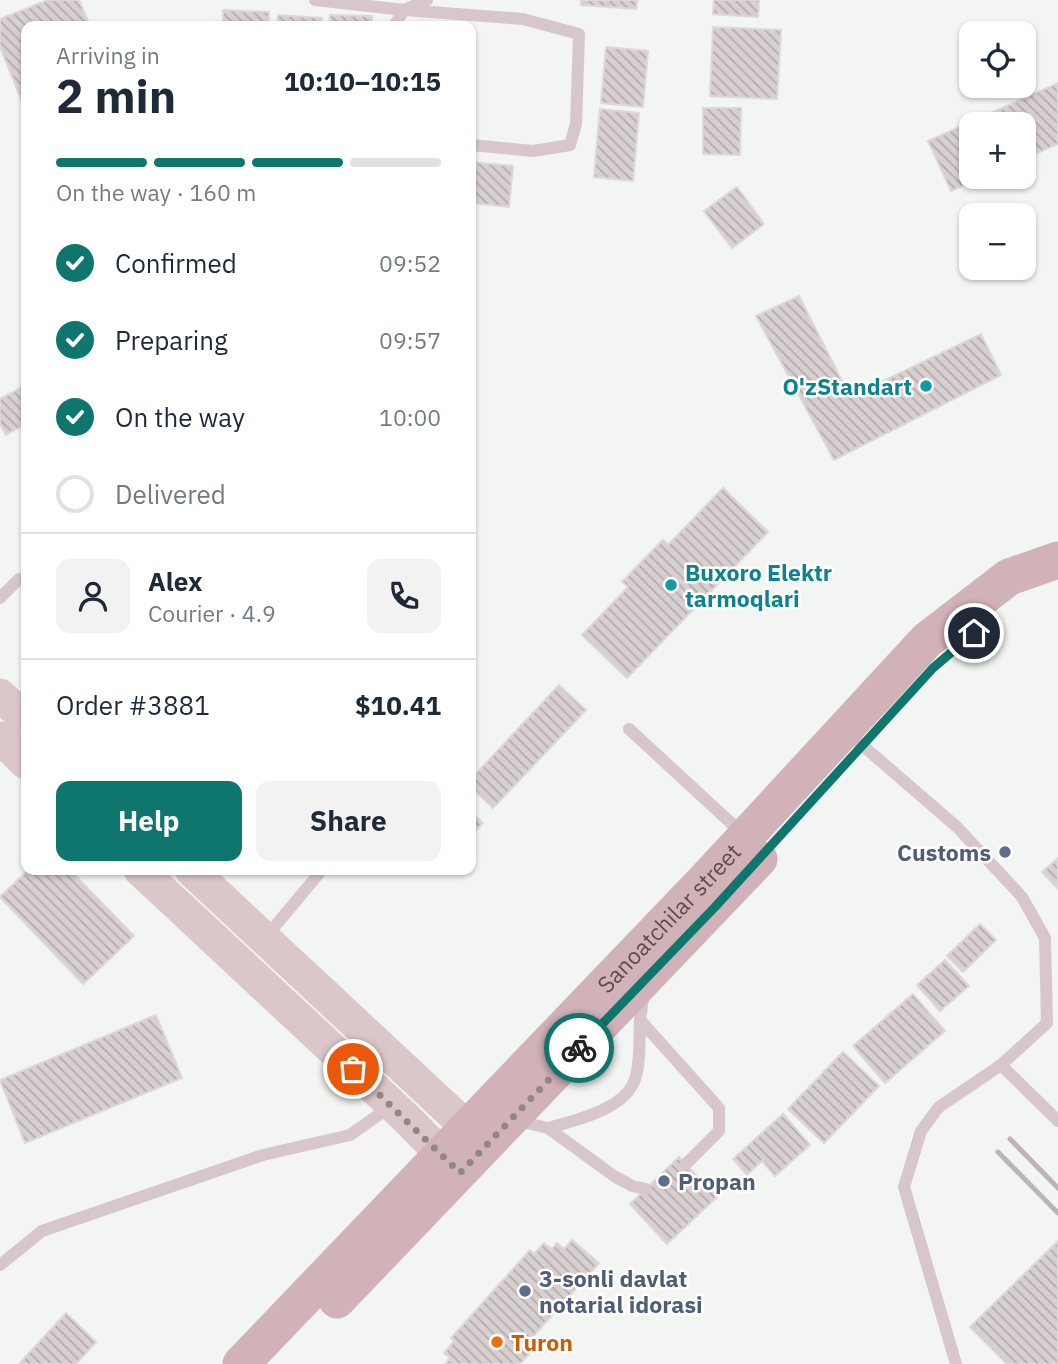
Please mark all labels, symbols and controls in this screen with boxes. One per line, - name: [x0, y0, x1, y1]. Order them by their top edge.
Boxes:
- map controls: [959, 21, 1036, 280]
- button: locate: [959, 21, 1036, 98]
- text: Arriving in: [56, 40, 160, 70]
- text: 10:10–10:15: [284, 64, 441, 98]
- text: 2 min: [56, 66, 176, 126]
- button: +: [959, 112, 1036, 189]
- text: On the way · 160 m: [56, 177, 256, 207]
- button: −: [959, 203, 1036, 280]
- icon: check: [56, 244, 94, 282]
- text: Confirmed: [115, 246, 237, 280]
- text: 09:52: [379, 248, 441, 278]
- icon: check: [56, 321, 94, 359]
- text: Preparing: [115, 323, 228, 357]
- text: 09:57: [379, 325, 441, 355]
- place label: O'zStandart: [783, 371, 912, 401]
- marker: O'zStandart: [918, 378, 934, 394]
- icon: check: [56, 398, 94, 436]
- text: On the way: [115, 400, 245, 434]
- text: 10:00: [379, 402, 441, 432]
- text: Delivered: [115, 477, 226, 511]
- place label: Buxoro Elektr tarmoqlari: [685, 557, 832, 613]
- button: person: [56, 559, 130, 633]
- button: phone: [367, 559, 441, 633]
- text: Alex: [148, 564, 202, 598]
- marker: Buxoro Elektr tarmoqlari: [663, 577, 679, 593]
- text: Courier · 4.9: [148, 598, 276, 628]
- pin: [944, 603, 1004, 663]
- icon: home: [955, 614, 993, 652]
- text: Order #3881: [56, 688, 210, 722]
- text: $10.41: [355, 688, 441, 722]
- button: Help: [56, 781, 242, 861]
- button: Share: [256, 781, 441, 861]
- street label: Sanoatchilar street: [590, 837, 747, 999]
- place label: Customs: [897, 837, 991, 867]
- marker: Customs: [997, 844, 1013, 860]
- courier: [544, 1013, 614, 1083]
- icon: bike: [560, 1029, 598, 1067]
- pin: [323, 1039, 383, 1099]
- icon: bag: [334, 1050, 372, 1088]
- place label: Propan: [678, 1166, 756, 1196]
- marker: Propan: [656, 1173, 672, 1189]
- place label: 3-sonli davlat notarial idorasi: [539, 1263, 703, 1319]
- marker: 3-sonli davlat notarial idorasi: [517, 1283, 533, 1299]
- place label: Turon: [511, 1327, 573, 1357]
- marker: Turon: [489, 1334, 505, 1350]

